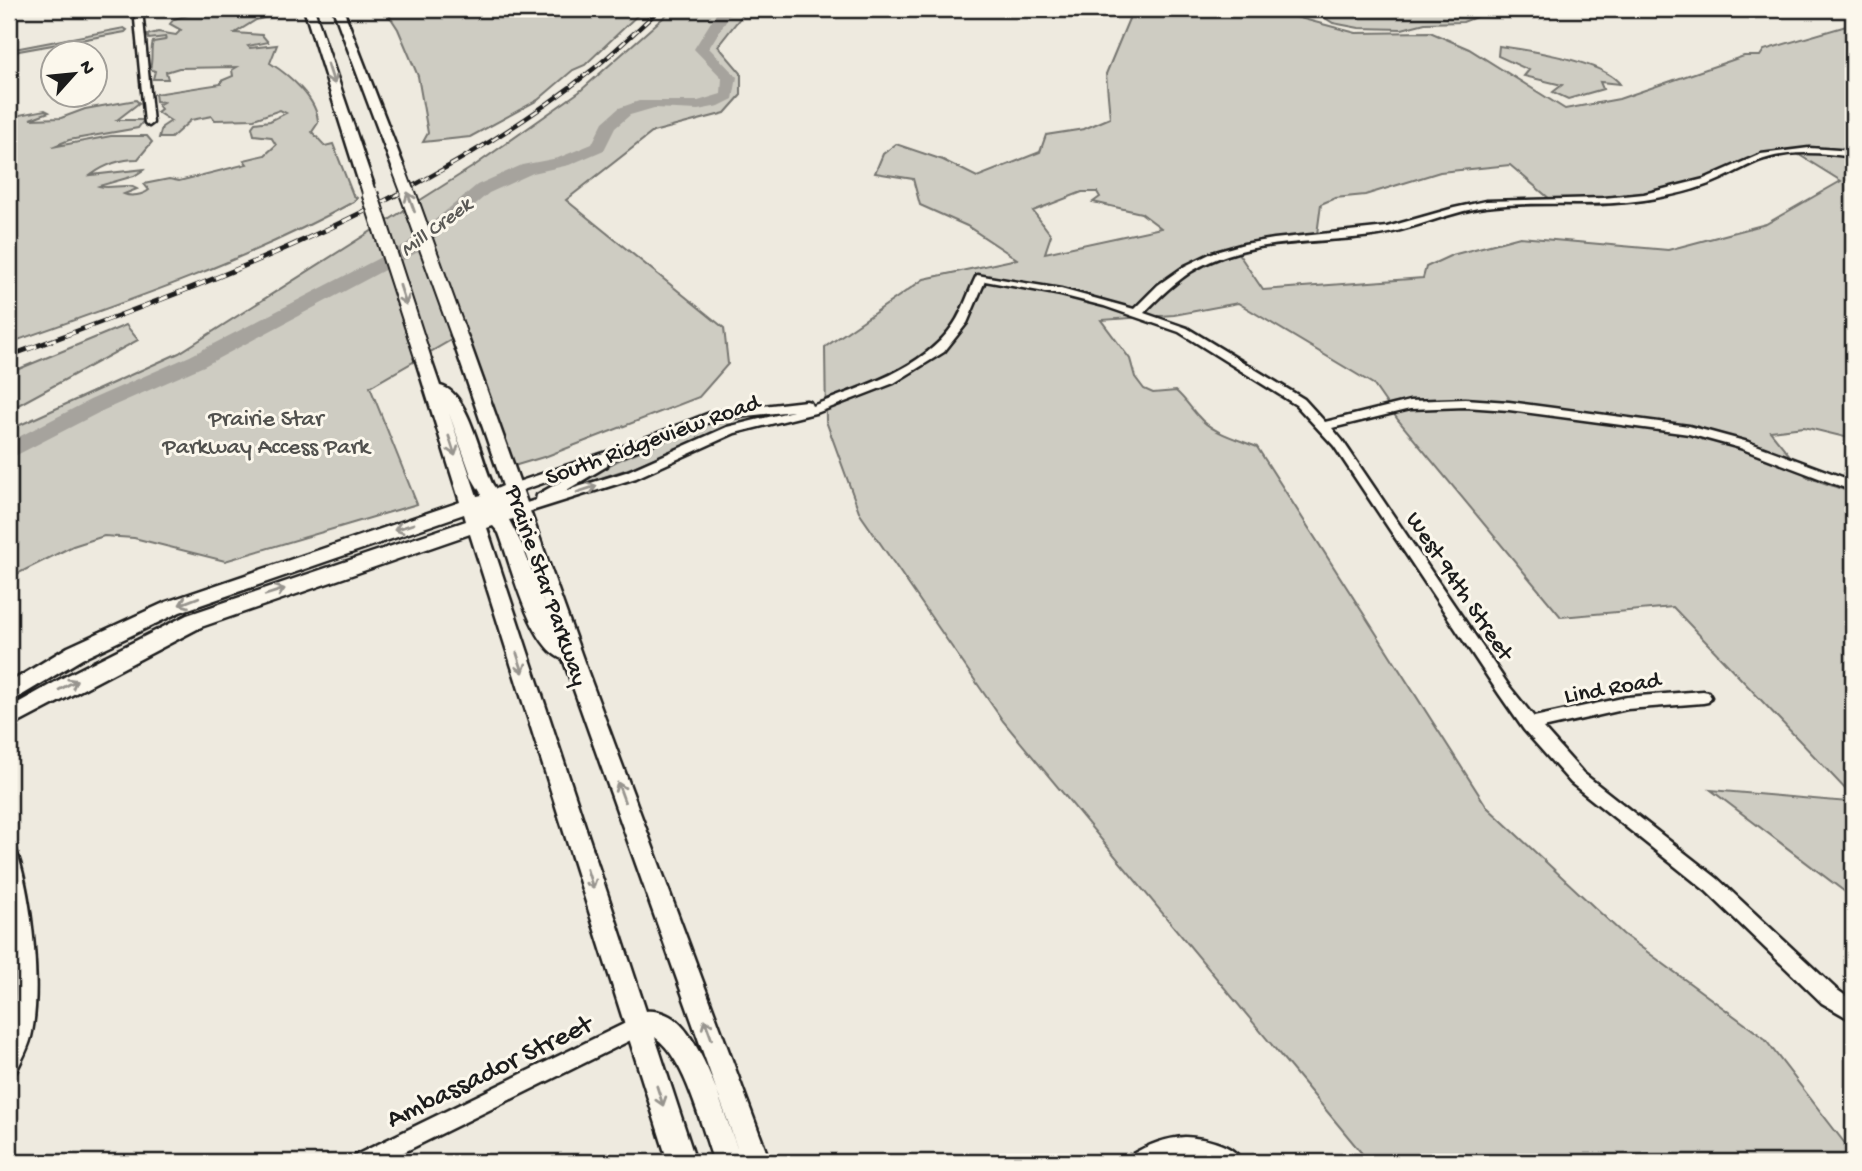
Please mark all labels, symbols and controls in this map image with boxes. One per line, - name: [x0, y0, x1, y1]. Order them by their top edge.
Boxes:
- north arrow: [38, 38, 108, 108]
- text: N: [73, 57, 99, 79]
- one-way arrow: [325, 62, 338, 84]
- water label: Mill Creek: [396, 192, 480, 264]
- one-way arrow: [403, 192, 416, 214]
- one-way arrow: [397, 283, 410, 305]
- street label: South Ridgeview Road: [542, 388, 766, 494]
- park label: Prairie Star Parkway Access Park: [161, 406, 372, 463]
- one-way arrow: [447, 434, 460, 456]
- street label: Prairie Star Parkway: [496, 481, 593, 690]
- one-way arrow: [576, 482, 598, 495]
- street label: West 94th Street: [1398, 507, 1520, 669]
- one-way arrow: [393, 522, 415, 535]
- one-way arrow: [264, 585, 286, 598]
- one-way arrow: [178, 596, 200, 608]
- one-way arrow: [514, 652, 527, 674]
- street label: Lind Road: [1562, 666, 1665, 712]
- one-way arrow: [57, 678, 78, 691]
- one-way arrow: [614, 782, 627, 804]
- one-way arrow: [585, 868, 597, 890]
- street label: Ambassador Street: [382, 1008, 601, 1137]
- one-way arrow: [701, 1019, 713, 1041]
- one-way arrow: [654, 1085, 667, 1107]

